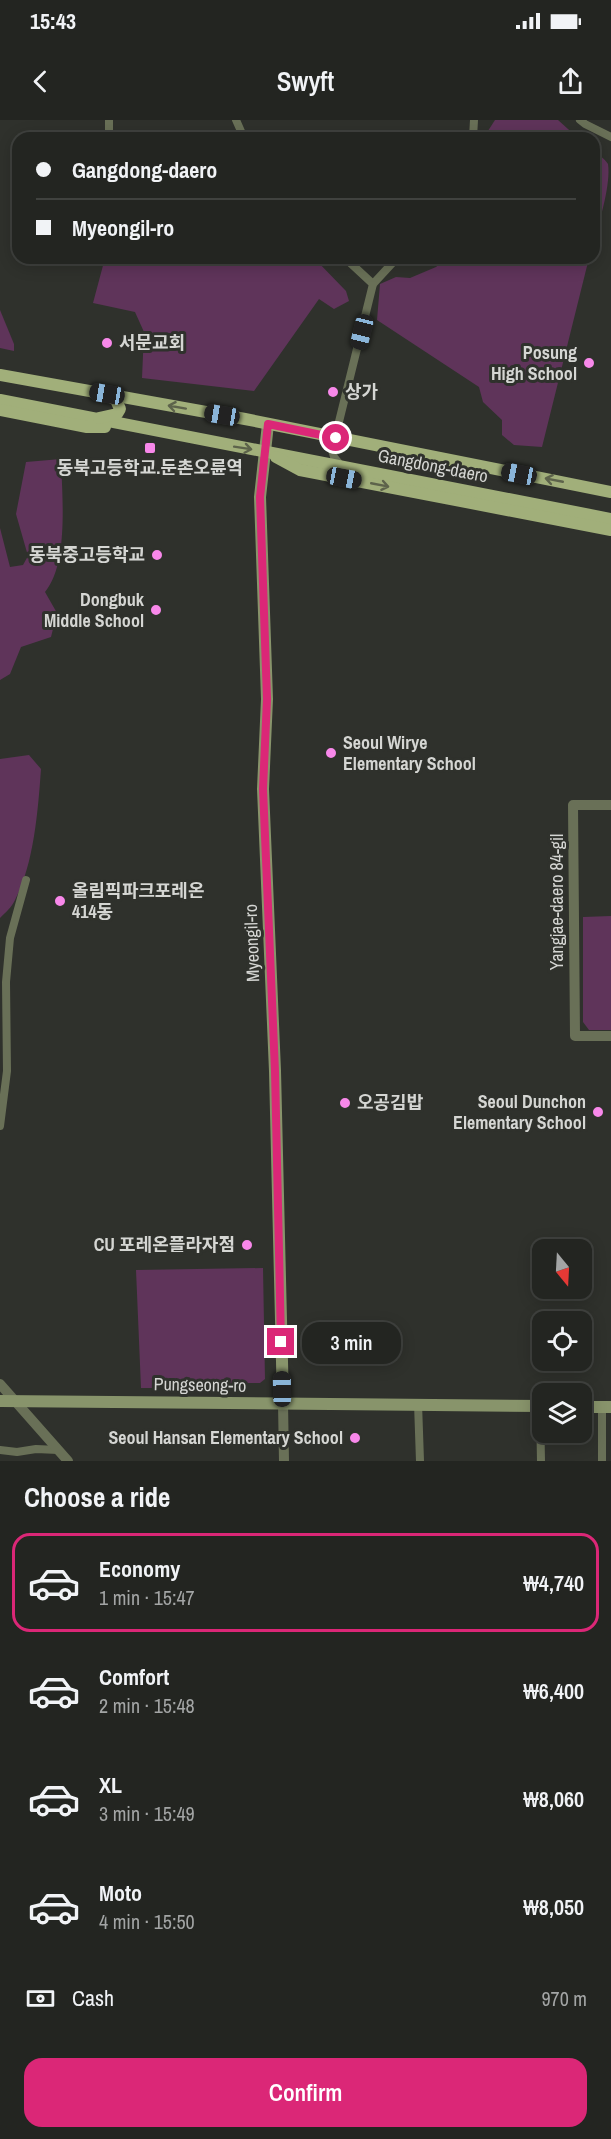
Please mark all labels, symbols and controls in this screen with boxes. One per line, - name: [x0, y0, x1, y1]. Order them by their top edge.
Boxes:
- text: 15:43: [30, 6, 76, 36]
- text: Swyft: [277, 63, 334, 99]
- icon: back: [24, 65, 57, 98]
- icon: share: [554, 65, 587, 98]
- text: Gangdong-daero: [72, 155, 217, 185]
- text: Myeongil-ro: [72, 213, 174, 243]
- car: [349, 312, 375, 352]
- place label: 서문교회: [119, 330, 185, 355]
- marker: 서문교회: [100, 336, 114, 350]
- place label: Posung High School: [491, 340, 577, 386]
- marker: Posung High School: [582, 356, 596, 370]
- place label: 상가: [345, 379, 379, 404]
- car: [88, 382, 126, 406]
- marker: 상가: [326, 385, 340, 399]
- one-way arrow: [167, 401, 187, 412]
- car: [203, 403, 241, 427]
- route start: [322, 424, 349, 451]
- marker: 동북고등학교.둔촌오륜역: [143, 441, 157, 455]
- one-way arrow: [233, 442, 252, 453]
- street label: Gangdong-daero: [376, 443, 490, 488]
- place label: 동북고등학교.둔촌오륜역: [57, 455, 243, 480]
- car: [500, 462, 538, 486]
- car: [325, 466, 363, 490]
- one-way arrow: [544, 474, 564, 485]
- one-way arrow: [369, 480, 389, 491]
- place label: 동북중고등학교: [29, 542, 145, 567]
- marker: 동북중고등학교: [150, 548, 164, 562]
- place label: Dongbuk Middle School: [44, 587, 145, 633]
- marker: Dongbuk Middle School: [149, 603, 163, 617]
- place label: Seoul Wirye Elementary School: [343, 730, 476, 776]
- marker: Seoul Wirye Elementary School: [324, 746, 338, 760]
- street label: Yangjae-daero 84-gil: [544, 834, 569, 970]
- place label: 올림픽파크포레온 414동: [72, 878, 204, 924]
- marker: 올림픽파크포레온 414동: [53, 894, 67, 908]
- street label: Myeongil-ro: [238, 904, 265, 982]
- place label: Seoul Dunchon Elementary School: [453, 1089, 586, 1135]
- place label: 오공김밥: [357, 1090, 424, 1115]
- marker: 오공김밥: [338, 1096, 352, 1110]
- marker: Seoul Dunchon Elementary School: [591, 1105, 605, 1119]
- place label: CU 포레온플라자점: [94, 1232, 235, 1257]
- marker: CU 포레온플라자점: [240, 1238, 254, 1252]
- north arrow: [532, 1239, 592, 1299]
- map controls: [532, 1239, 592, 1443]
- button: locate: [532, 1311, 592, 1371]
- callout: 3 min: [302, 1321, 401, 1363]
- route end: [267, 1328, 294, 1355]
- text: 3 min: [330, 1329, 373, 1356]
- street label: Pungseong-ro: [153, 1371, 247, 1398]
- car: [273, 1371, 291, 1407]
- button: layers: [532, 1383, 592, 1443]
- place label: Seoul Hansan Elementary School: [108, 1425, 343, 1450]
- marker: Seoul Hansan Elementary School: [348, 1431, 362, 1445]
- text: Choose a ride: [24, 1479, 170, 1515]
- text: Economy: [99, 1554, 180, 1584]
- icon: car: [27, 1556, 81, 1610]
- text: ₩4,740: [523, 1568, 584, 1598]
- text: 1 min · 15:47: [99, 1584, 195, 1611]
- text: Comfort: [99, 1662, 169, 1692]
- icon: car: [27, 1664, 81, 1718]
- text: ₩6,400: [523, 1676, 584, 1706]
- text: 2 min · 15:48: [99, 1692, 195, 1719]
- text: XL: [99, 1770, 122, 1800]
- icon: car: [27, 1772, 81, 1826]
- text: ₩8,060: [523, 1784, 584, 1814]
- text: 3 min · 15:49: [99, 1800, 195, 1827]
- text: Moto: [99, 1878, 142, 1908]
- icon: car: [27, 1880, 81, 1934]
- text: ₩8,050: [523, 1892, 584, 1922]
- text: 4 min · 15:50: [99, 1908, 195, 1935]
- icon: cash: [24, 1982, 57, 2015]
- text: Cash: [72, 1983, 114, 2013]
- text: 970 m: [541, 1985, 587, 2012]
- button: Confirm: [24, 2058, 587, 2127]

